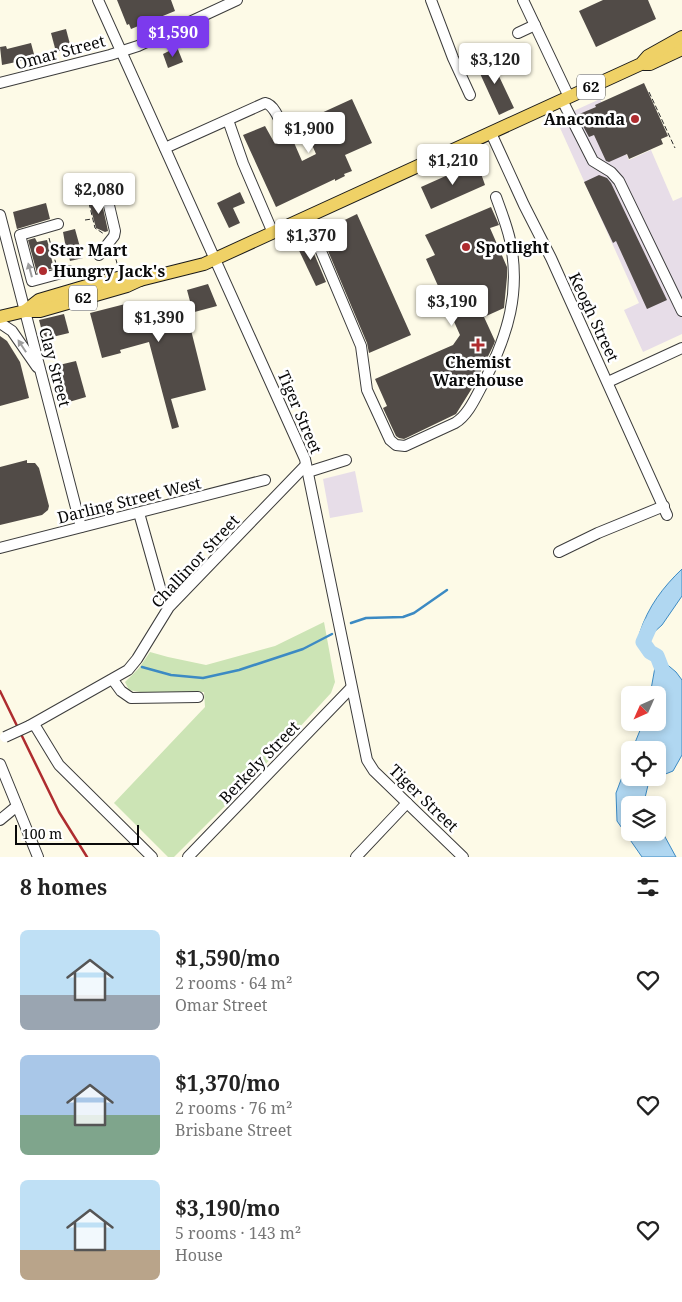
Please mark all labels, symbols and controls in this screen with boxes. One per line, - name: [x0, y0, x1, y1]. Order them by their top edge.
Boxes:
- pin: $1,590: [132, 15, 214, 58]
- text: $1,590: [148, 21, 198, 43]
- street label: Omar Street: [13, 29, 108, 75]
- pin: $3,120: [454, 42, 536, 85]
- text: $3,120: [470, 48, 520, 70]
- road number: 62: [577, 74, 605, 100]
- place label: Anaconda: [544, 108, 625, 130]
- pin: $1,900: [268, 112, 350, 154]
- marker: Anaconda: [629, 113, 641, 125]
- text: $1,900: [284, 117, 334, 139]
- pin: $1,210: [412, 144, 494, 186]
- text: $1,210: [428, 149, 478, 171]
- pin: $2,080: [58, 172, 140, 215]
- text: $2,080: [74, 178, 124, 200]
- pin: $1,370: [270, 218, 352, 261]
- text: $1,370: [286, 224, 336, 246]
- place label: Spotlight: [476, 236, 550, 258]
- place label: Star Mart: [50, 239, 128, 261]
- marker: Spotlight: [460, 241, 472, 253]
- marker: Star Mart: [34, 244, 46, 256]
- place label: Hungry Jack's: [53, 260, 165, 282]
- one-way arrow: [25, 263, 33, 278]
- marker: Hungry Jack's: [37, 265, 49, 277]
- street label: Keogh Street: [564, 269, 624, 366]
- pin: $3,190: [411, 284, 493, 327]
- road number: 62: [69, 286, 97, 310]
- text: $3,190: [427, 290, 477, 312]
- pin: $1,390: [118, 300, 200, 343]
- text: $1,390: [134, 306, 184, 328]
- street label: Clay Street: [34, 325, 76, 409]
- one-way arrow: [17, 339, 27, 352]
- marker: Chemist Warehouse: [472, 339, 484, 351]
- place label: Chemist Warehouse: [432, 351, 524, 391]
- street label: Tiger Street: [273, 367, 328, 457]
- street label: Darling Street West: [55, 471, 203, 528]
- street label: Challinor Street: [146, 509, 244, 612]
- north arrow: [621, 686, 666, 731]
- map controls: [621, 686, 666, 841]
- street label: Berkely Street: [214, 716, 304, 808]
- button: locate: [621, 741, 666, 786]
- street label: Tiger Street: [385, 759, 464, 837]
- button: layers: [621, 796, 666, 841]
- scale bar: [15, 822, 139, 845]
- text: 100 m: [22, 824, 62, 843]
- text: 8 homes: [20, 873, 107, 901]
- icon: filters: [634, 873, 662, 901]
- text: $1,590/mo: [175, 944, 280, 972]
- icon: home: [60, 950, 120, 1010]
- icon: heart: [634, 966, 662, 994]
- text: 2 rooms · 64 m²: [175, 972, 292, 994]
- text: Omar Street: [175, 994, 267, 1016]
- text: $1,370/mo: [175, 1069, 280, 1097]
- icon: home: [60, 1075, 120, 1135]
- icon: heart: [634, 1091, 662, 1119]
- text: 2 rooms · 76 m²: [175, 1097, 292, 1119]
- text: Brisbane Street: [175, 1119, 292, 1141]
- text: $3,190/mo: [175, 1194, 280, 1222]
- icon: home: [60, 1200, 120, 1260]
- icon: heart: [634, 1216, 662, 1244]
- text: 5 rooms · 143 m²: [175, 1222, 301, 1244]
- text: House: [175, 1244, 223, 1266]

